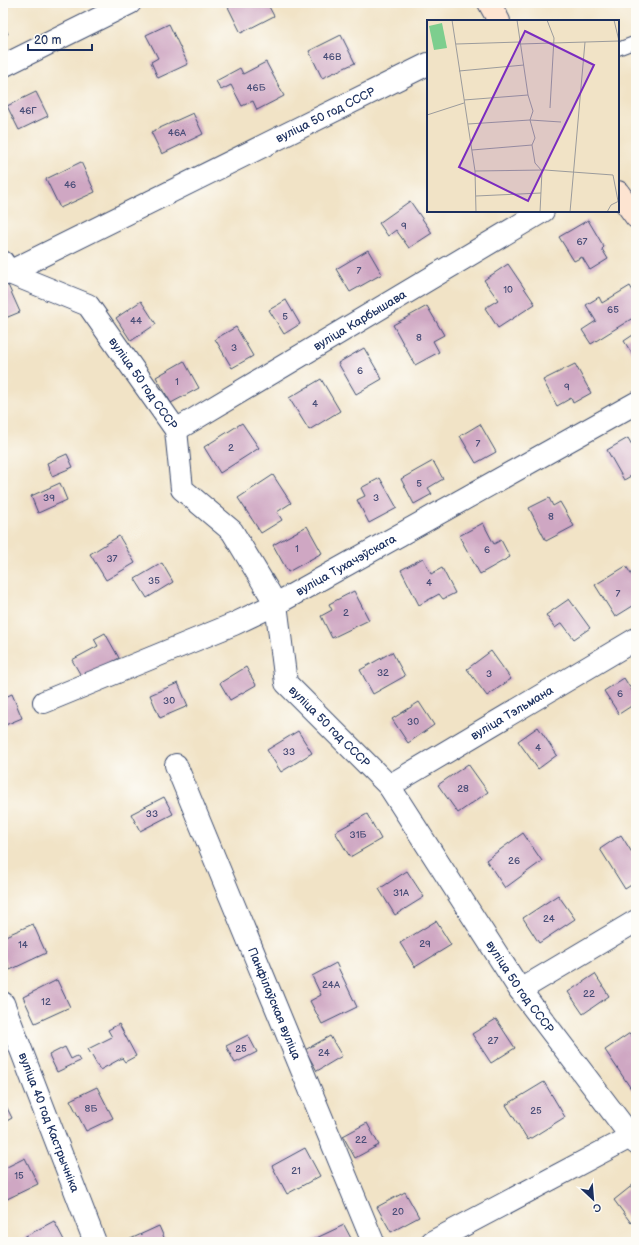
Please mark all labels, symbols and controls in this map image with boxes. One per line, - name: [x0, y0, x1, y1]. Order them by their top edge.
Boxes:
- inset map: [427, 20, 619, 212]
- scale bar: [28, 26, 92, 52]
- text: 20 m: [34, 33, 61, 48]
- house number: 46В: [323, 51, 342, 63]
- house number: 46Б: [246, 82, 266, 94]
- street label: вуліца 50 год СССР: [273, 84, 378, 146]
- house number: 46Г: [19, 105, 37, 117]
- house number: 46А: [168, 127, 187, 139]
- house number: 46: [64, 179, 76, 191]
- house number: 9: [401, 220, 407, 232]
- house number: 67: [576, 236, 588, 248]
- house number: 7: [357, 265, 362, 277]
- house number: 10: [503, 284, 513, 296]
- street label: вуліца Карбышава: [311, 287, 409, 354]
- house number: 65: [607, 304, 619, 316]
- house number: 5: [282, 311, 288, 323]
- house number: 44: [130, 315, 142, 327]
- house number: 8: [416, 332, 422, 344]
- street label: вуліца 50 год СССР: [106, 334, 181, 433]
- house number: 3: [231, 342, 237, 354]
- house number: 6: [357, 365, 363, 377]
- house number: 1: [175, 376, 179, 388]
- house number: 9: [564, 381, 570, 393]
- house number: 4: [312, 398, 318, 410]
- house number: 7: [476, 438, 481, 450]
- house number: 2: [228, 442, 234, 454]
- house number: 5: [416, 478, 422, 490]
- house number: 39: [43, 492, 55, 504]
- house number: 3: [373, 492, 379, 504]
- house number: 8: [548, 511, 554, 523]
- street label: вуліца Тухачэўскага: [293, 531, 399, 599]
- house number: 1: [295, 543, 299, 555]
- house number: 6: [484, 544, 490, 556]
- house number: 37: [106, 553, 118, 565]
- house number: 35: [148, 575, 160, 587]
- house number: 4: [426, 577, 432, 589]
- house number: 7: [616, 588, 621, 600]
- house number: 2: [343, 607, 349, 619]
- house number: 32: [377, 667, 389, 679]
- house number: 3: [486, 668, 492, 680]
- street label: вуліца Тэльмана: [468, 682, 556, 743]
- street label: вуліца 50 год СССР: [286, 683, 374, 771]
- house number: 6: [617, 688, 623, 700]
- house number: 30: [163, 695, 175, 707]
- house number: 30: [407, 716, 419, 728]
- house number: 4: [535, 742, 541, 754]
- house number: 33: [283, 746, 295, 758]
- house number: 28: [457, 783, 469, 795]
- house number: 33: [146, 808, 158, 820]
- house number: 31Б: [350, 829, 367, 841]
- house number: 26: [508, 855, 520, 867]
- house number: 31А: [393, 887, 410, 899]
- house number: 24: [543, 913, 555, 925]
- house number: 29: [419, 938, 431, 950]
- street label: вуліца 50 год СССР: [483, 938, 558, 1036]
- house number: 14: [18, 939, 28, 951]
- street label: Панфілаўская вуліца: [245, 945, 304, 1062]
- house number: 24А: [322, 979, 341, 991]
- house number: 22: [583, 988, 595, 1000]
- house number: 12: [41, 996, 51, 1008]
- house number: 27: [488, 1035, 498, 1047]
- house number: 25: [235, 1043, 247, 1055]
- house number: 24: [318, 1047, 330, 1059]
- street label: вуліца 40 год Кастрычніка: [15, 1050, 83, 1194]
- house number: 8Б: [85, 1103, 97, 1115]
- house number: 25: [530, 1105, 542, 1117]
- house number: 22: [355, 1134, 367, 1146]
- house number: 21: [291, 1165, 301, 1177]
- house number: 15: [14, 1170, 24, 1182]
- north arrow: [573, 1179, 613, 1219]
- text: С: [591, 1200, 603, 1215]
- house number: 20: [392, 1206, 404, 1218]

